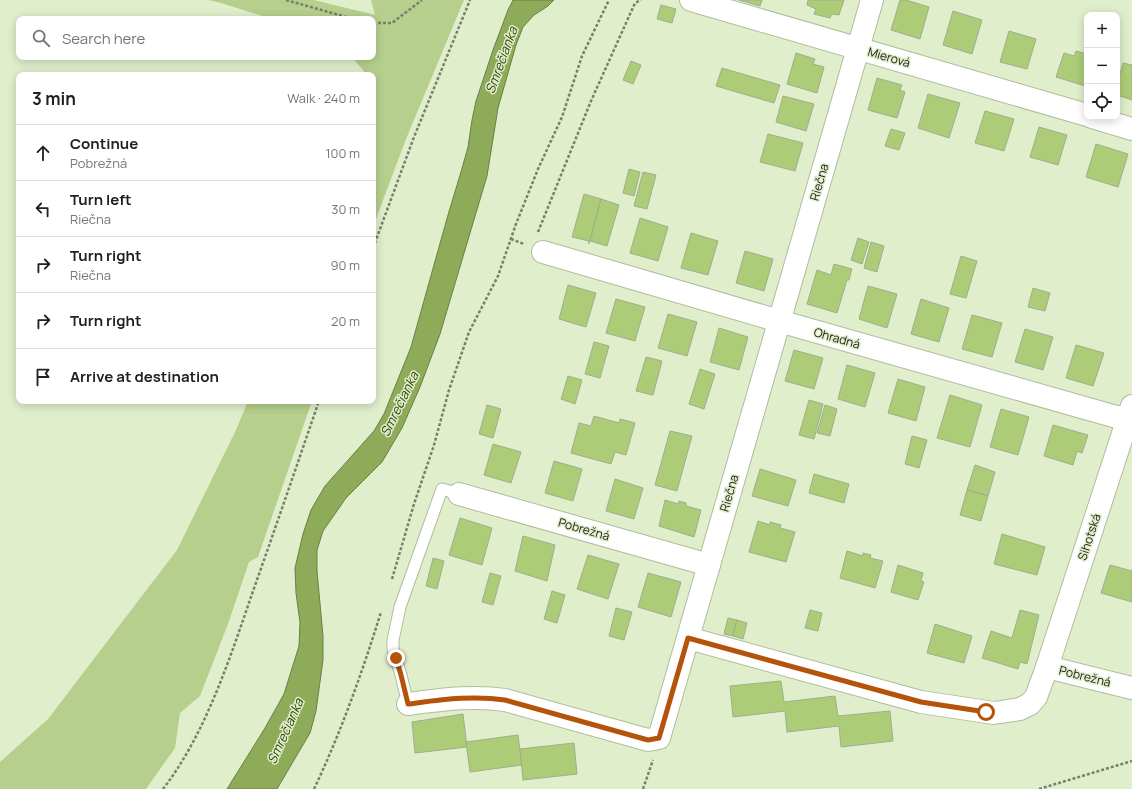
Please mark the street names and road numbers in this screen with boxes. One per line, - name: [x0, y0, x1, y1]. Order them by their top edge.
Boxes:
- street label: Mierová: [866, 43, 912, 71]
- street label: Riečna: [806, 161, 832, 203]
- street label: Ohradná: [812, 323, 862, 353]
- street label: Riečna: [716, 472, 742, 514]
- street label: Sihotská: [1073, 511, 1105, 563]
- street label: Pobrežná: [556, 514, 612, 544]
- street label: Pobrežná: [1057, 661, 1113, 691]

